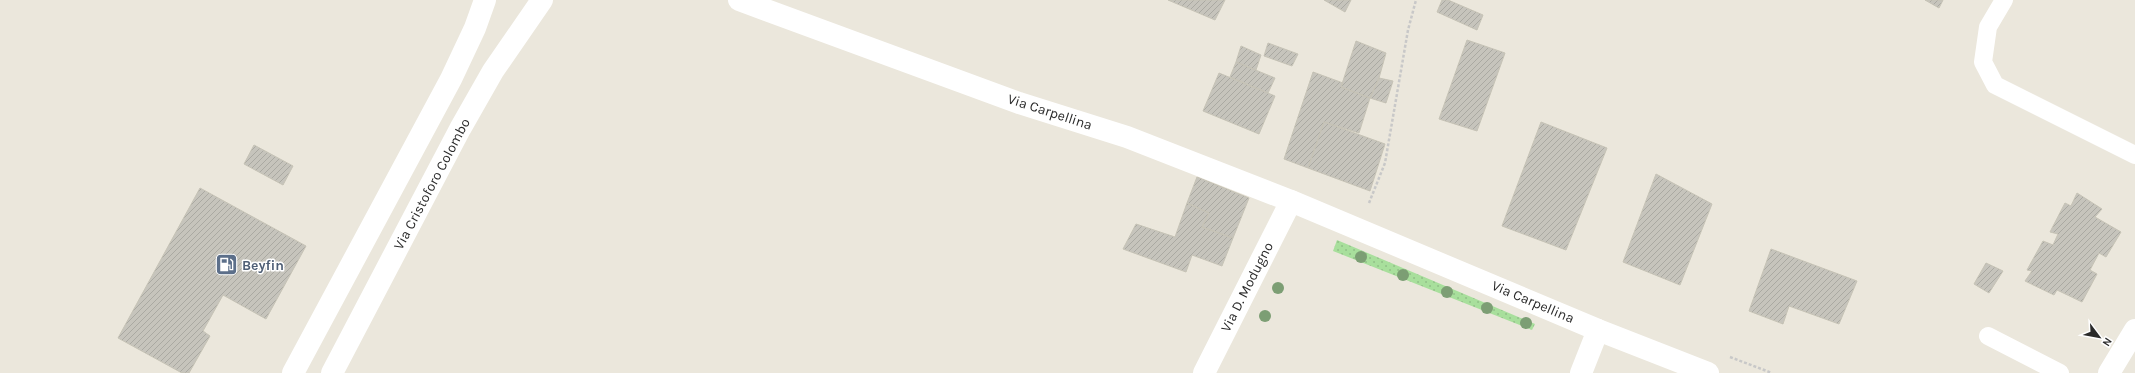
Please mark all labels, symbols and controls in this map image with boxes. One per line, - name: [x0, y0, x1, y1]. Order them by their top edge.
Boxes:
- street label: Via Carpellina: [1006, 90, 1094, 134]
- street label: Via Cristoforo Colombo: [390, 115, 474, 253]
- street label: Via D. Modugno: [1217, 239, 1277, 335]
- fuel station icon: Beyfin: [214, 252, 240, 278]
- place label: Beyfin: [242, 257, 284, 274]
- street label: Via Carpellina: [1489, 277, 1577, 327]
- north arrow: [2079, 317, 2119, 357]
- text: N: [2099, 335, 2115, 349]

